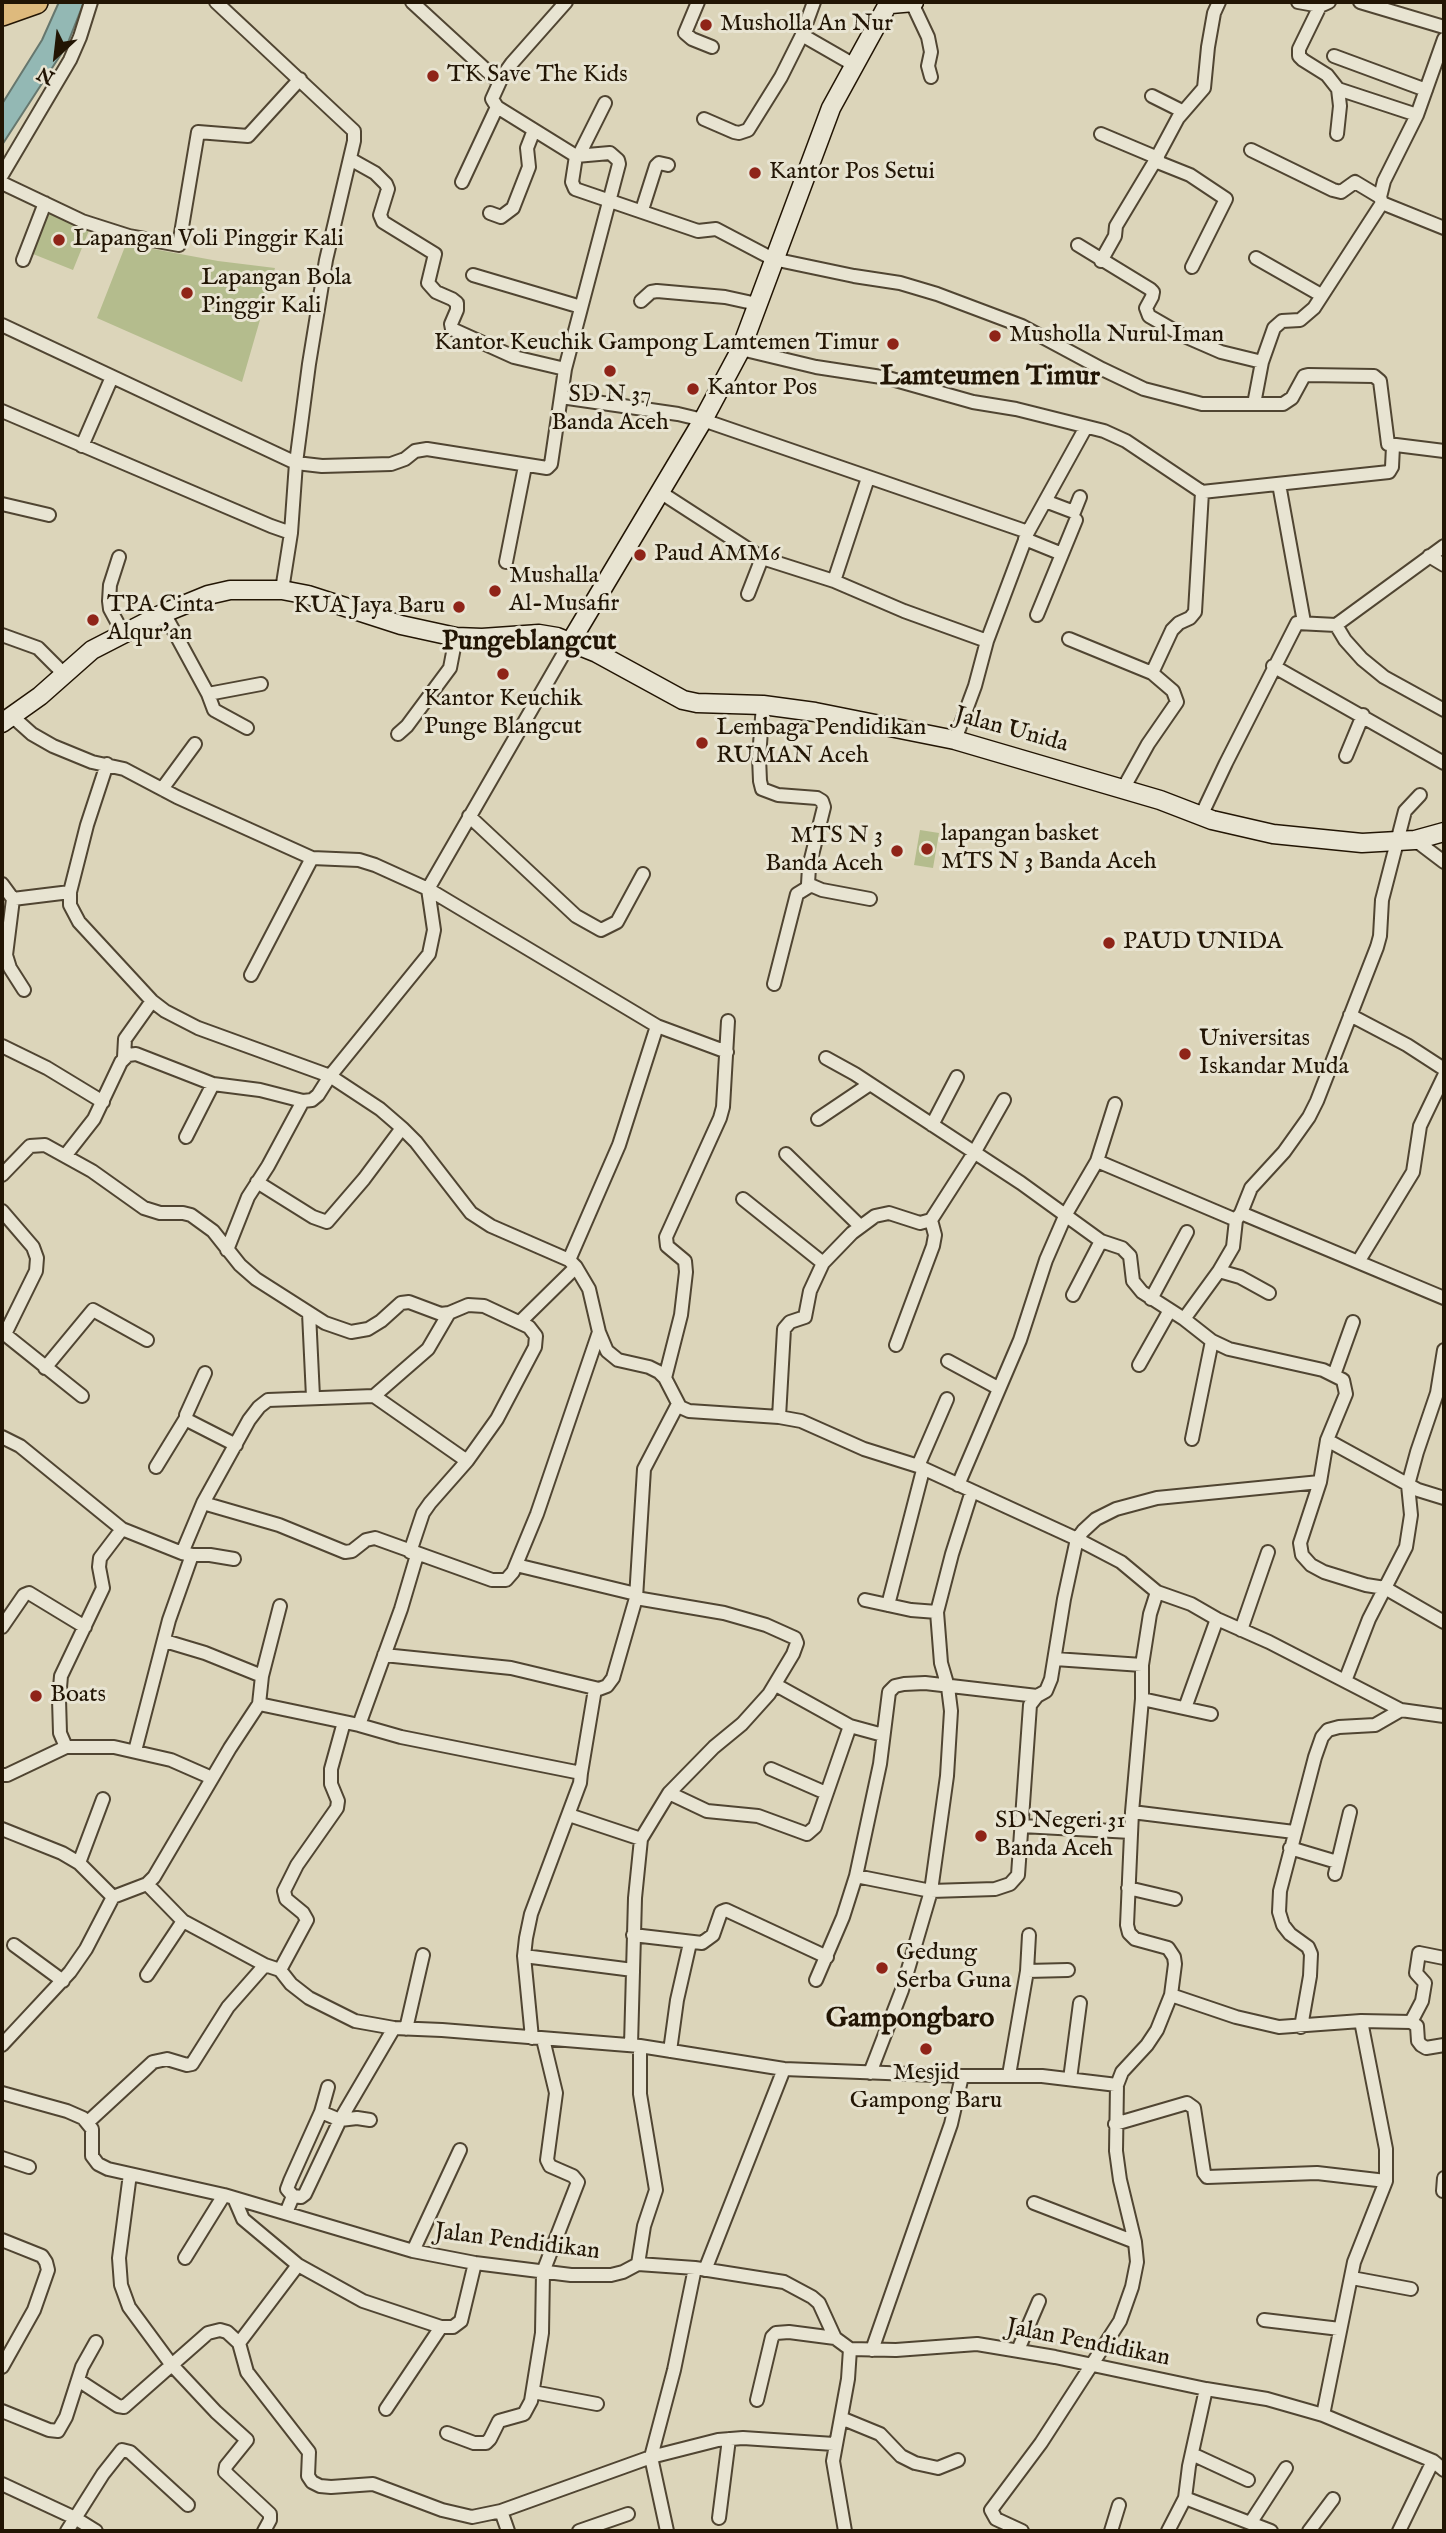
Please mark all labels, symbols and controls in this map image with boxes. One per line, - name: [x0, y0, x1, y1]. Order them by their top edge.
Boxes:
- place label: Musholla An Nur: [720, 11, 893, 39]
- marker: Musholla An Nur: [698, 17, 714, 33]
- north arrow: [21, 21, 91, 91]
- text: N: [34, 60, 59, 89]
- place label: TK Save The Kids: [447, 62, 628, 90]
- marker: TK Save The Kids: [425, 68, 441, 84]
- place label: Kantor Pos Setui: [769, 159, 935, 187]
- marker: Kantor Pos Setui: [747, 165, 763, 181]
- place label: Lapangan Voli Pinggir Kali: [73, 226, 344, 254]
- marker: Lapangan Voli Pinggir Kali: [51, 232, 67, 248]
- place label: Lapangan Bola Pinggir Kali: [201, 265, 352, 321]
- marker: Lapangan Bola Pinggir Kali: [179, 285, 195, 301]
- place label: Musholla Nurul Iman: [1009, 322, 1224, 350]
- marker: Musholla Nurul Iman: [987, 328, 1003, 344]
- place label: Kantor Keuchik Gampong Lamtemen Timur: [434, 330, 879, 358]
- marker: Kantor Keuchik Gampong Lamtemen Timur: [885, 336, 901, 352]
- district label: Lamteumen Timur: [880, 361, 1100, 395]
- marker: SD N 37 Banda Aceh: [602, 363, 618, 379]
- place label: Kantor Pos: [707, 375, 817, 403]
- marker: Kantor Pos: [685, 381, 701, 397]
- place label: SD N 37 Banda Aceh: [551, 382, 669, 438]
- place label: Paud AMM6: [654, 541, 780, 569]
- marker: Paud AMM6: [632, 547, 648, 563]
- place label: Mushalla Al-Musafir: [509, 563, 619, 619]
- marker: Mushalla Al-Musafir: [487, 583, 503, 599]
- place label: TPA Cinta Alqur'an: [107, 592, 214, 648]
- place label: KUA Jaya Baru: [293, 593, 445, 621]
- marker: KUA Jaya Baru: [451, 599, 467, 615]
- marker: TPA Cinta Alqur'an: [85, 612, 101, 628]
- district label: Pungeblangcut: [442, 626, 616, 660]
- marker: Kantor Keuchik Punge Blangcut: [495, 666, 511, 682]
- place label: Kantor Keuchik Punge Blangcut: [424, 686, 582, 742]
- street label: Jalan Unida: [951, 702, 1071, 760]
- place label: Lembaga Pendidikan RUMAN Aceh: [716, 715, 926, 771]
- marker: Lembaga Pendidikan RUMAN Aceh: [694, 735, 710, 751]
- place label: lapangan basket MTS N 3 Banda Aceh: [941, 821, 1157, 877]
- place label: MTS N 3 Banda Aceh: [765, 823, 883, 879]
- marker: lapangan basket MTS N 3 Banda Aceh: [919, 841, 935, 857]
- marker: MTS N 3 Banda Aceh: [889, 843, 905, 859]
- place label: PAUD UNIDA: [1123, 929, 1283, 957]
- marker: PAUD UNIDA: [1101, 935, 1117, 951]
- place label: Universitas Iskandar Muda: [1199, 1026, 1349, 1082]
- marker: Universitas Iskandar Muda: [1177, 1046, 1193, 1062]
- place label: Boats: [50, 1682, 106, 1710]
- marker: Boats: [28, 1688, 44, 1704]
- place label: SD Negeri 31 Banda Aceh: [995, 1808, 1125, 1864]
- marker: SD Negeri 31 Banda Aceh: [973, 1828, 989, 1844]
- place label: Gedung Serba Guna: [896, 1940, 1011, 1996]
- marker: Gedung Serba Guna: [874, 1960, 890, 1976]
- district label: Gampongbaro: [826, 2003, 994, 2037]
- marker: Mesjid Gampong Baru: [918, 2041, 934, 2057]
- place label: Mesjid Gampong Baru: [850, 2060, 1002, 2116]
- street label: Jalan Pendidikan: [433, 2219, 601, 2267]
- street label: Jalan Pendidikan: [1004, 2314, 1172, 2374]

